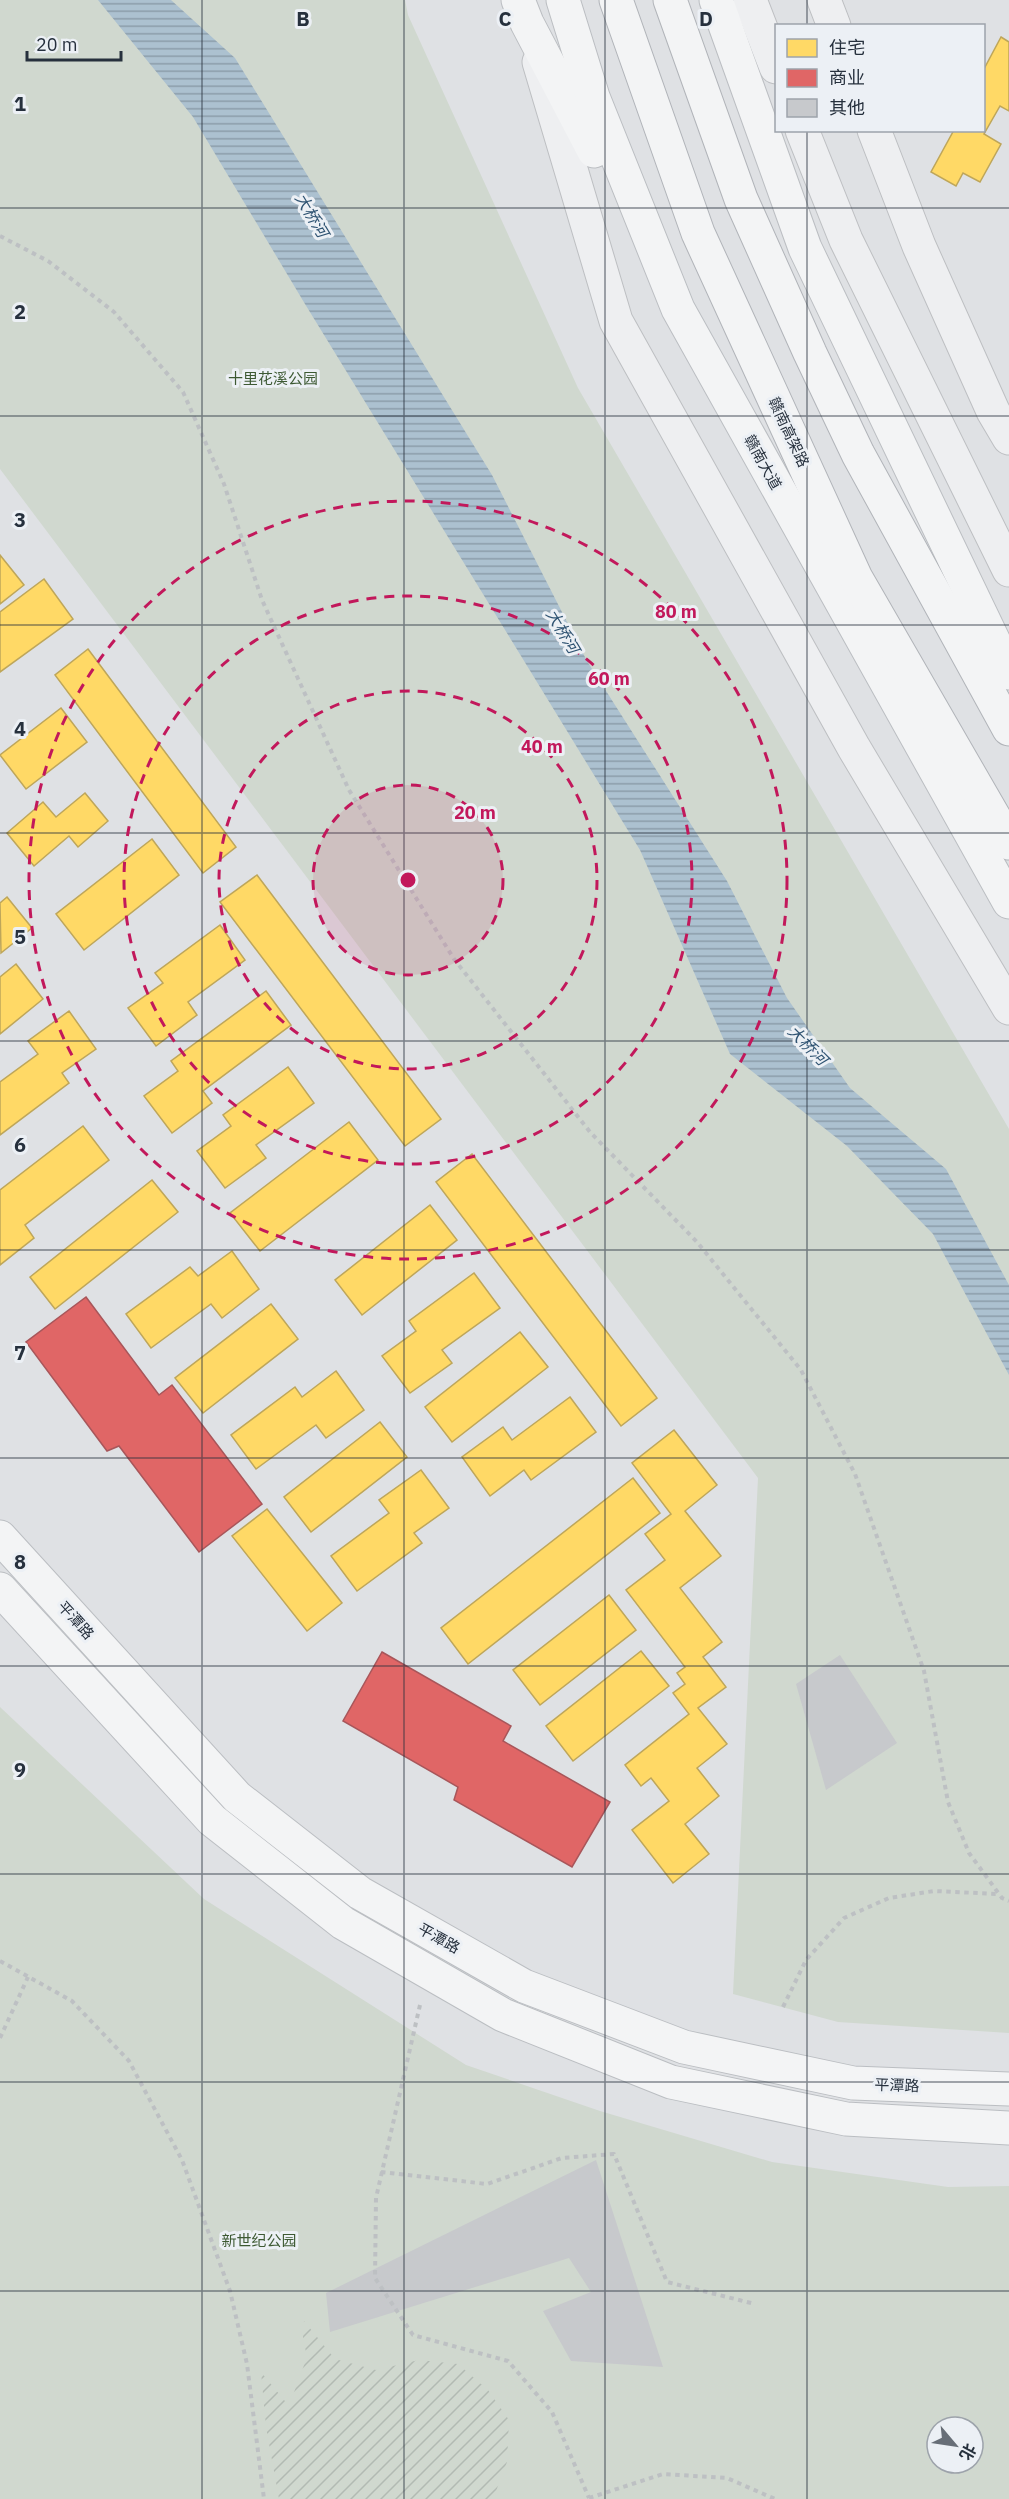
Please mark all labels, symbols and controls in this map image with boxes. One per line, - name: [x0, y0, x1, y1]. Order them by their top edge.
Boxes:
- text: B: [296, 5, 310, 32]
- text: C: [498, 5, 512, 32]
- text: D: [699, 5, 713, 32]
- scale bar: [27, 24, 122, 62]
- legend: [775, 24, 985, 132]
- text: 20 m: [36, 33, 78, 56]
- text: 住宅: [829, 36, 865, 59]
- text: 商业: [829, 66, 865, 89]
- text: 1: [14, 90, 26, 117]
- text: 其他: [829, 96, 865, 119]
- water label: 大桥河: [291, 189, 334, 243]
- text: 2: [14, 298, 26, 325]
- park label: 十里花溪公园: [228, 369, 318, 388]
- street label: 赣南高架路: [765, 394, 813, 470]
- street label: 赣南大道: [740, 431, 786, 493]
- text: 3: [14, 506, 26, 533]
- text: 80 m: [655, 600, 697, 623]
- water label: 大桥河: [542, 605, 585, 659]
- text: 60 m: [588, 667, 630, 690]
- text: 4: [14, 715, 26, 742]
- text: 40 m: [521, 735, 563, 758]
- text: 20 m: [454, 801, 496, 824]
- centre of rings: [398, 870, 418, 890]
- text: 5: [14, 923, 26, 950]
- water label: 大桥河: [784, 1021, 834, 1071]
- text: 6: [14, 1131, 26, 1158]
- text: 7: [14, 1339, 26, 1366]
- text: 8: [14, 1548, 26, 1575]
- street label: 平潭路: [54, 1597, 98, 1643]
- text: 9: [14, 1756, 26, 1783]
- street label: 平潭路: [415, 1919, 463, 1957]
- street label: 平潭路: [874, 2075, 920, 2095]
- park label: 新世纪公园: [221, 2231, 297, 2250]
- north arrow: [925, 2415, 985, 2475]
- text: 北: [955, 2440, 981, 2464]

